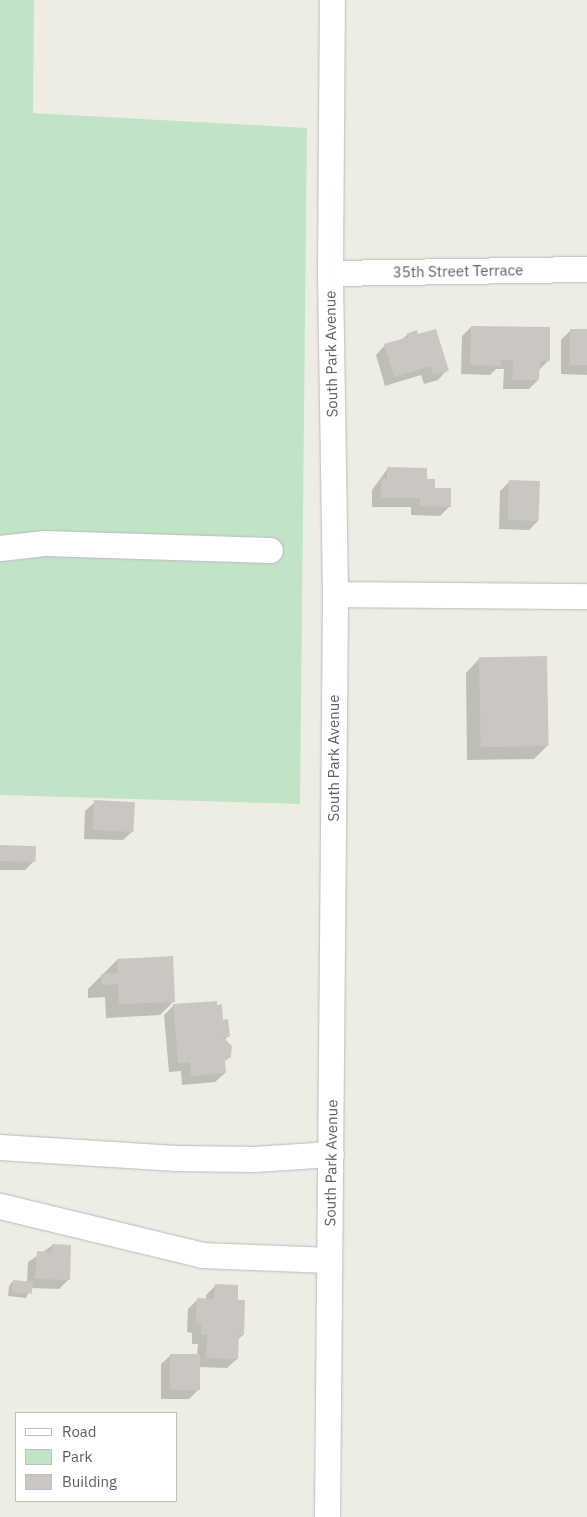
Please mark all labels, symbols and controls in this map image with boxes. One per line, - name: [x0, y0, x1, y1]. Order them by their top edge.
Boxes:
- street label: 35th Street Terrace: [393, 261, 523, 281]
- street label: South Park Avenue: [321, 290, 341, 418]
- street label: South Park Avenue: [325, 695, 343, 821]
- street label: South Park Avenue: [321, 1099, 341, 1227]
- legend: [15, 1412, 178, 1502]
- text: Road: [62, 1422, 97, 1441]
- text: Park: [62, 1447, 92, 1466]
- text: Building: [62, 1472, 117, 1491]

